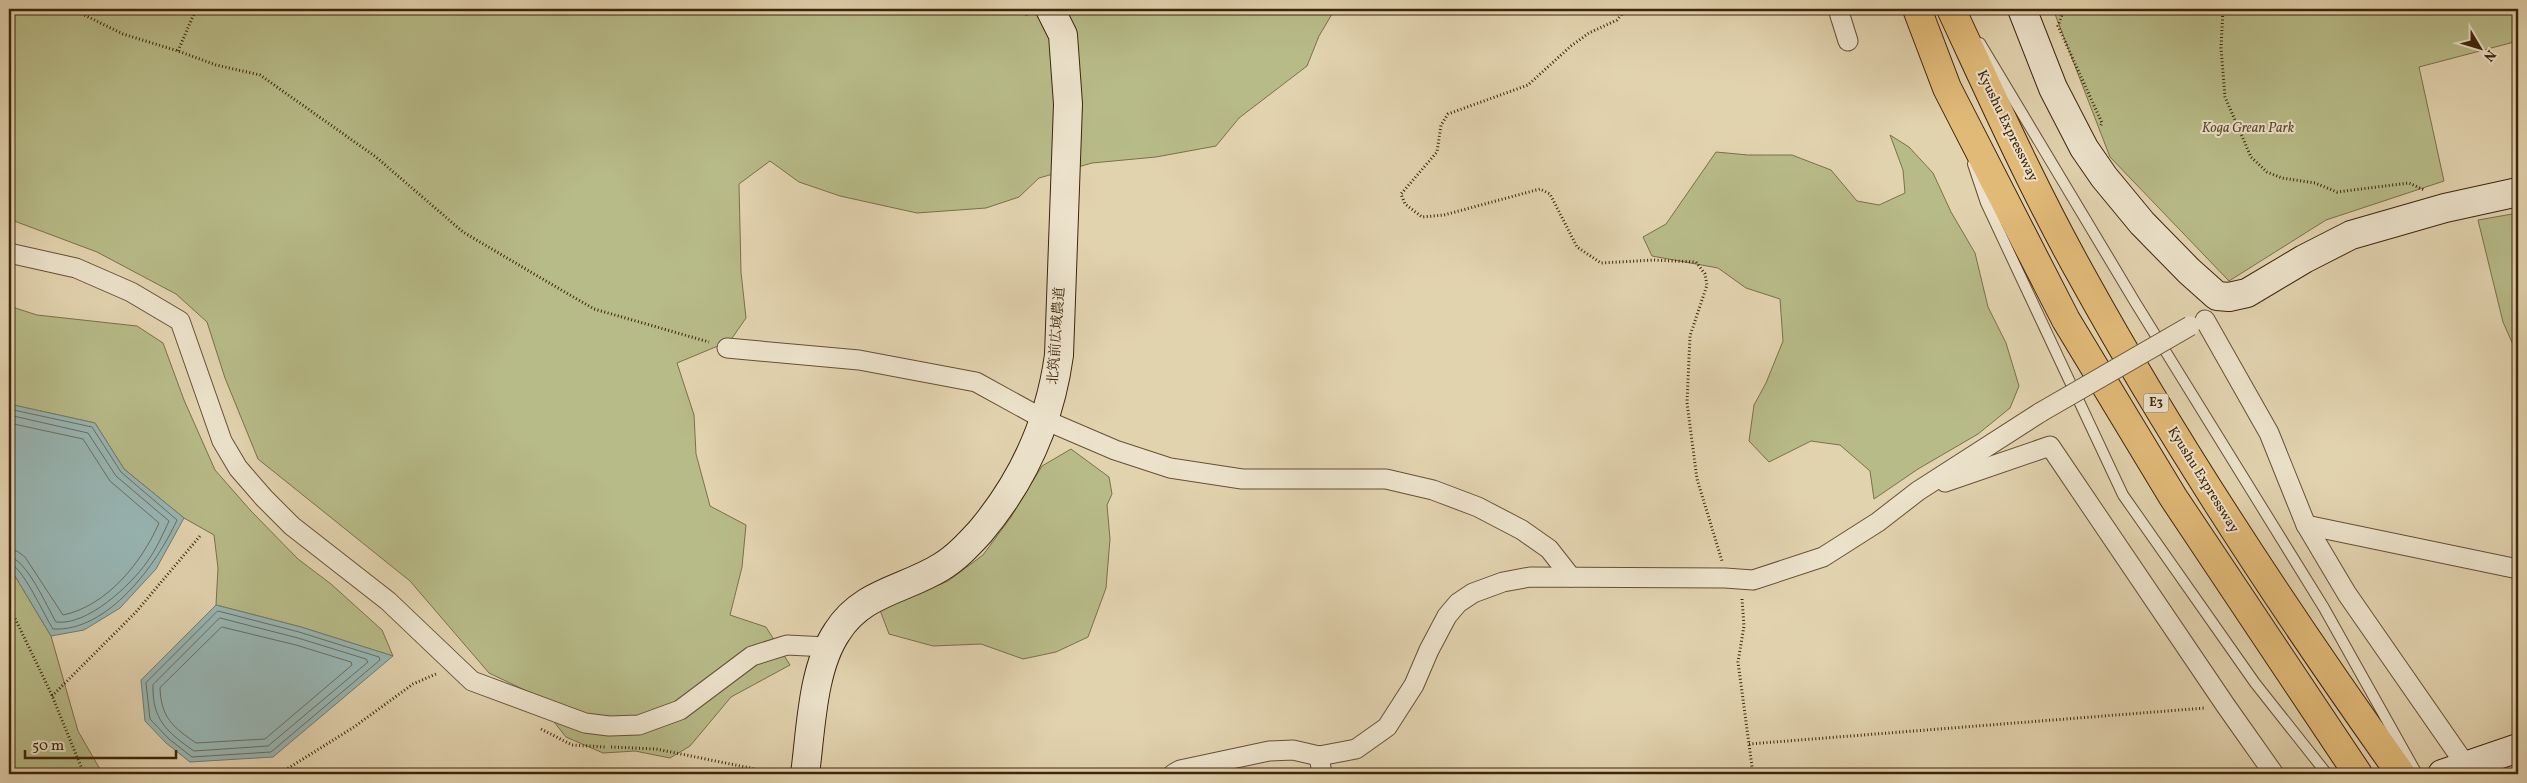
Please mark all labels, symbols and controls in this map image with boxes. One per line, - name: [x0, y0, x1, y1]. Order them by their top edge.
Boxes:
- north arrow: [2454, 22, 2504, 72]
- text: N: [2478, 45, 2500, 65]
- street label: Kyushu Expressway: [1972, 67, 2042, 185]
- park label: Koga Grean Park: [2202, 119, 2295, 138]
- street label: 北筑前広域農道: [1044, 286, 1070, 386]
- road number: E3: [2144, 393, 2168, 412]
- street label: Kyushu Expressway: [2163, 423, 2244, 537]
- scale bar: [25, 728, 176, 760]
- text: 50 m: [32, 736, 64, 757]

